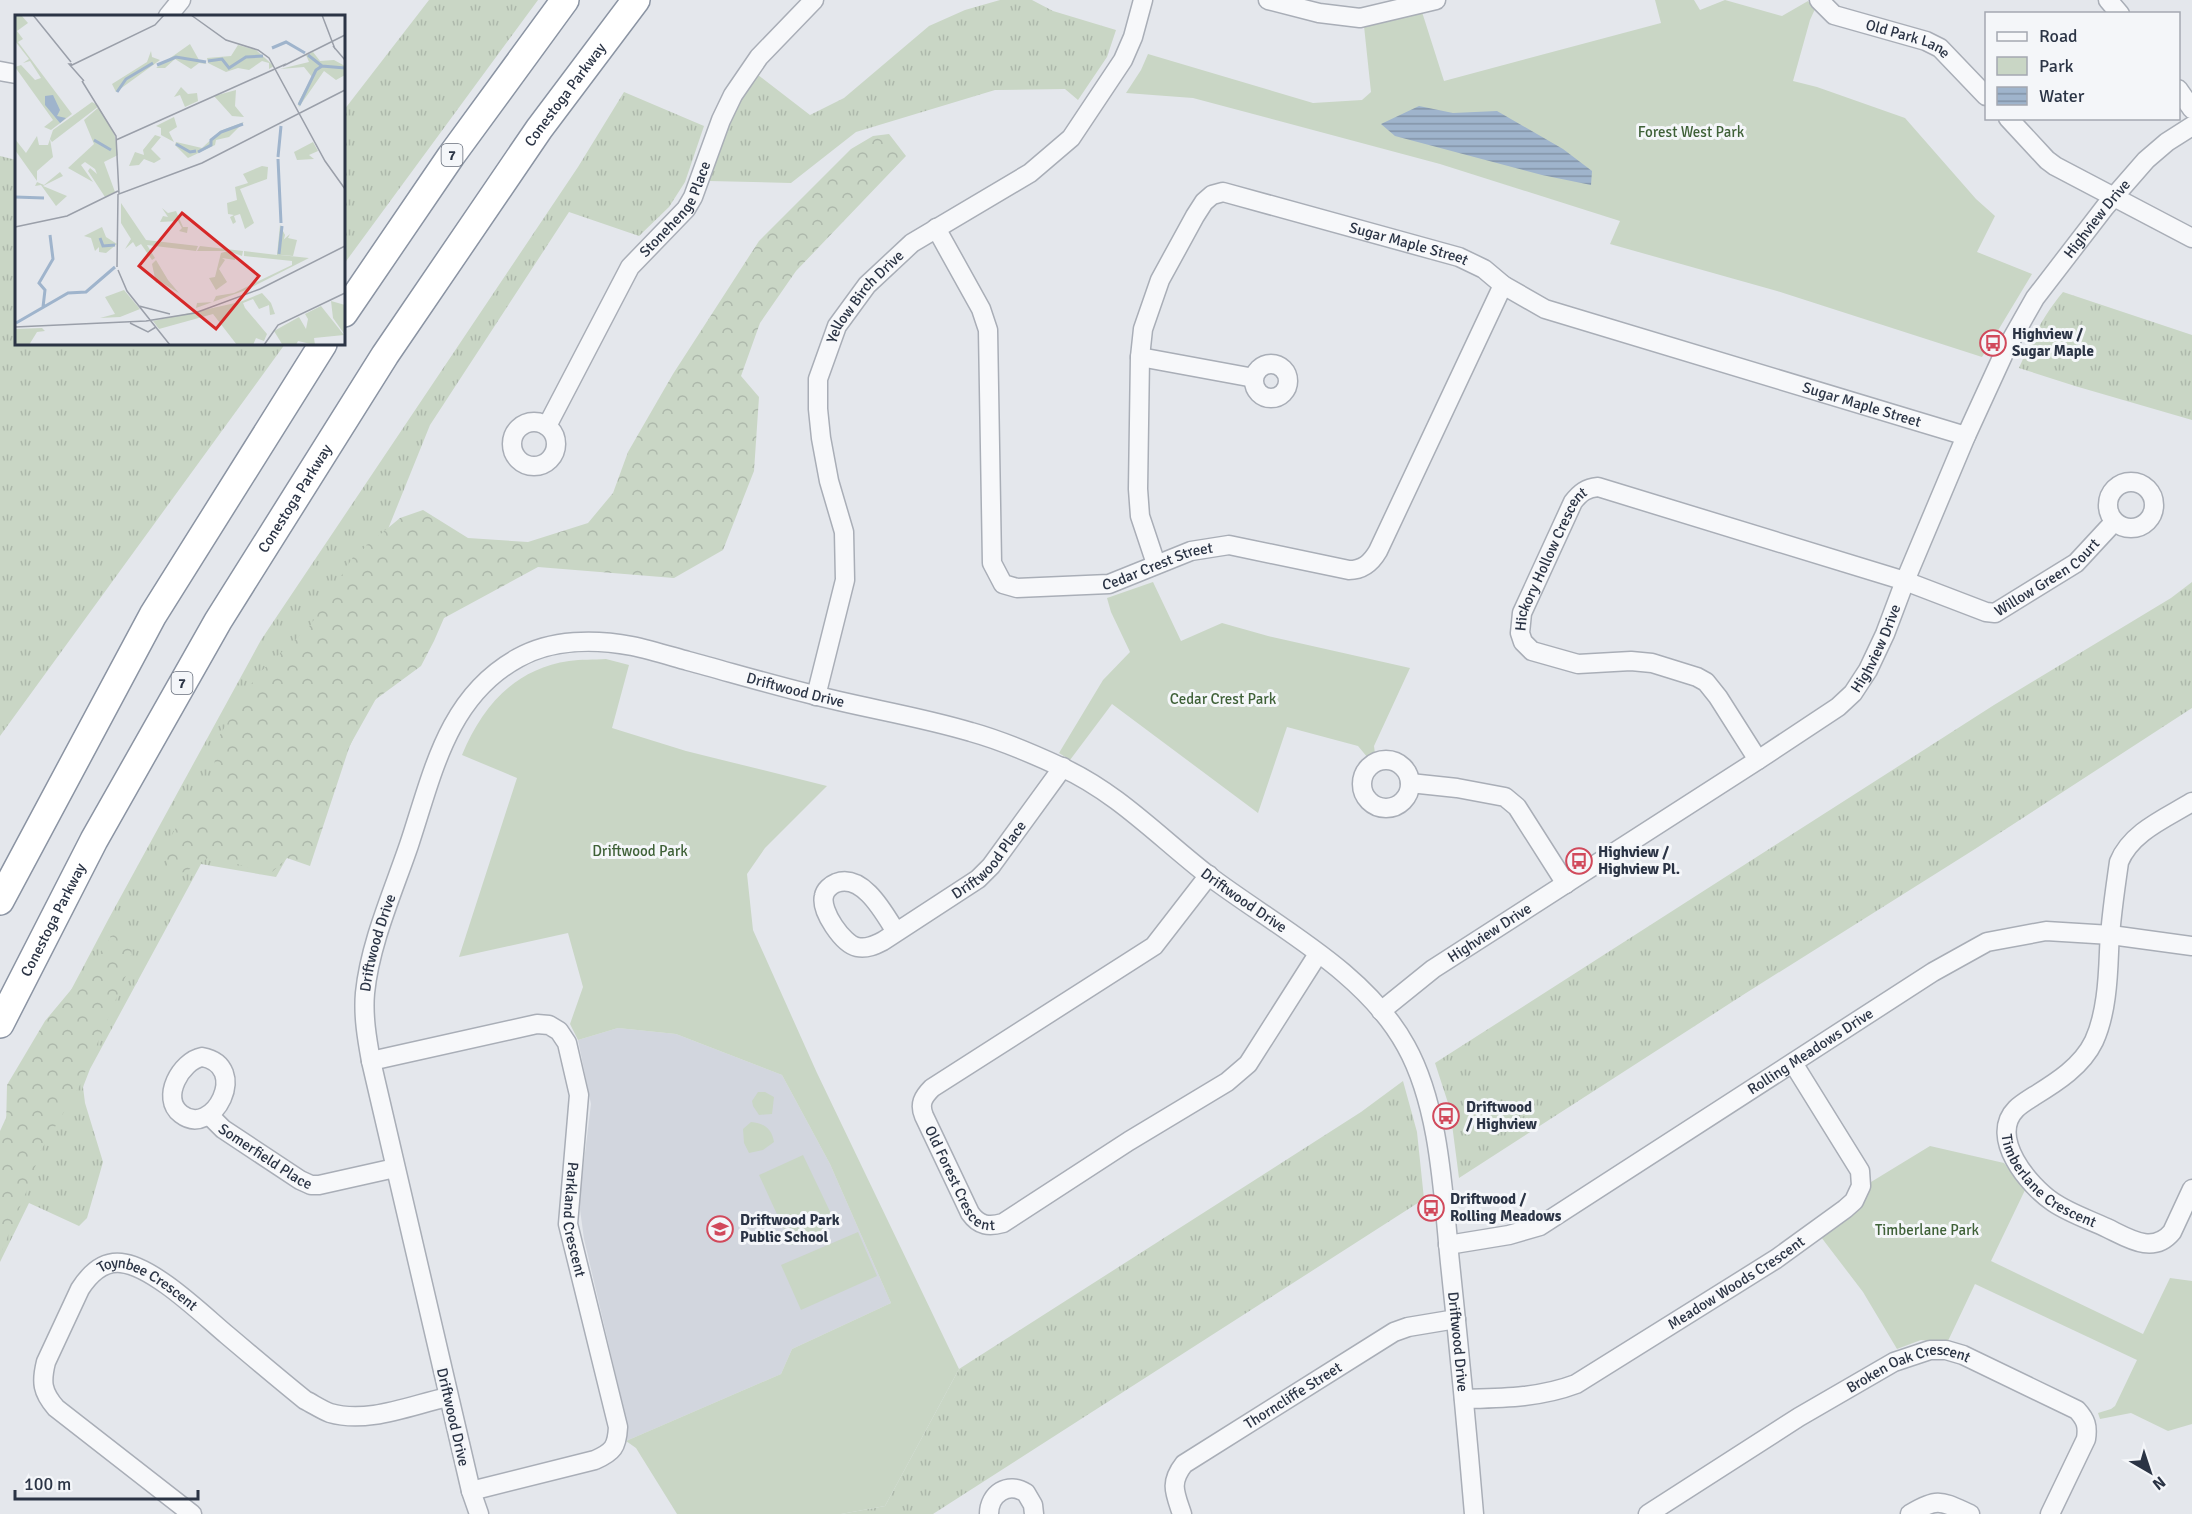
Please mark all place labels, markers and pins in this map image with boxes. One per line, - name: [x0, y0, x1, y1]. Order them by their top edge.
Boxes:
- place label: Highview / Sugar Maple: [2012, 325, 2094, 360]
- bus stop icon: Highview / Sugar Maple: [1978, 328, 2008, 358]
- place label: Highview / Highview Pl.: [1598, 843, 1680, 878]
- bus stop icon: Highview / Highview Pl.: [1564, 846, 1594, 876]
- place label: Driftwood / Highview: [1466, 1098, 1538, 1133]
- bus stop icon: Driftwood / Highview: [1431, 1101, 1461, 1131]
- place label: Driftwood / Rolling Meadows: [1450, 1190, 1562, 1225]
- bus stop icon: Driftwood / Rolling Meadows: [1416, 1193, 1446, 1223]
- place label: Driftwood Park Public School: [740, 1211, 840, 1246]
- school or university icon: Driftwood Park Public School: [705, 1214, 735, 1244]

